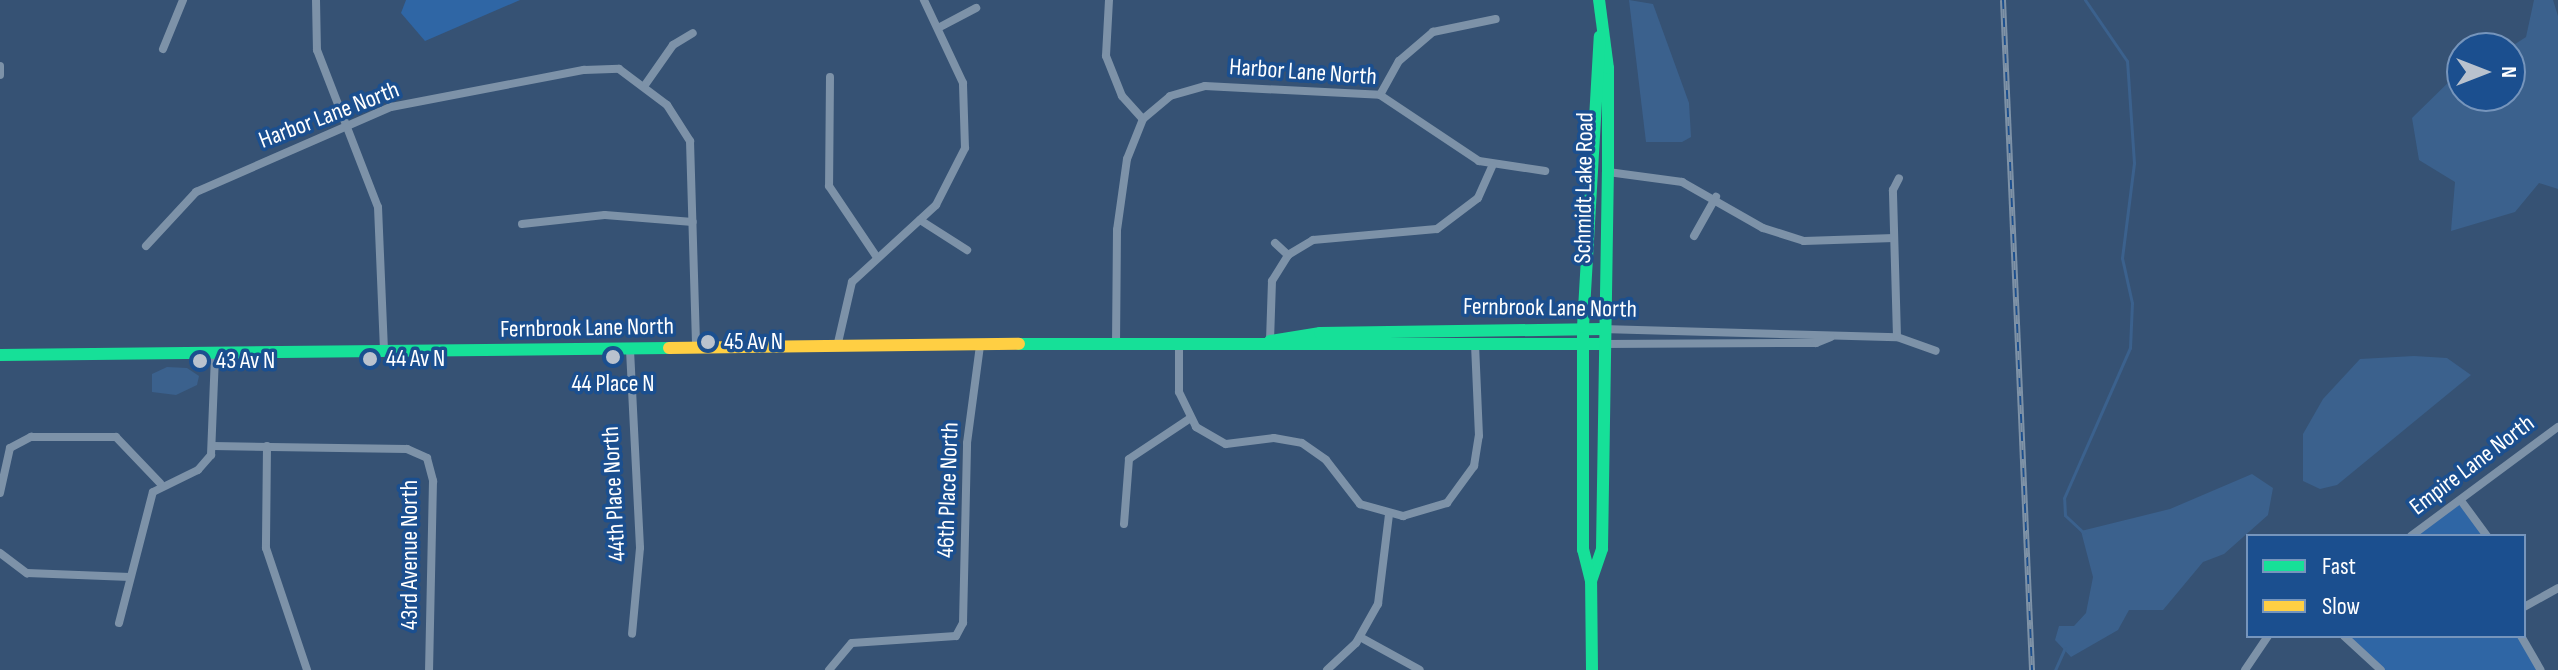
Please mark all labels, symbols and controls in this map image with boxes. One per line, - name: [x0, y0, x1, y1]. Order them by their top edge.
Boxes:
- north arrow: [2446, 32, 2526, 112]
- street label: Harbor Lane North: [1228, 52, 1378, 92]
- text: N: [2495, 66, 2522, 78]
- street label: Harbor Lane North: [255, 75, 403, 155]
- street label: Schmidt Lake Road: [1568, 112, 1600, 264]
- street label: Fernbrook Lane North: [1463, 292, 1637, 324]
- street label: Fernbrook Lane North: [500, 312, 674, 344]
- place label: 45 Av N: [724, 328, 783, 356]
- marker: 45 Av N: [699, 333, 717, 351]
- place label: 44 Av N: [386, 345, 445, 373]
- place label: 43 Av N: [216, 347, 275, 375]
- marker: 44 Place N: [604, 348, 622, 366]
- marker: 44 Av N: [361, 350, 379, 368]
- marker: 43 Av N: [191, 352, 209, 370]
- place label: 44 Place N: [571, 370, 655, 398]
- street label: Empire Lane North: [2404, 409, 2540, 521]
- street label: 46th Place North: [931, 422, 965, 558]
- street label: 44th Place North: [596, 426, 632, 562]
- street label: 43rd Avenue North: [396, 480, 424, 630]
- legend: [2246, 534, 2526, 638]
- text: Fast: [2322, 552, 2356, 581]
- text: Slow: [2322, 592, 2360, 621]

